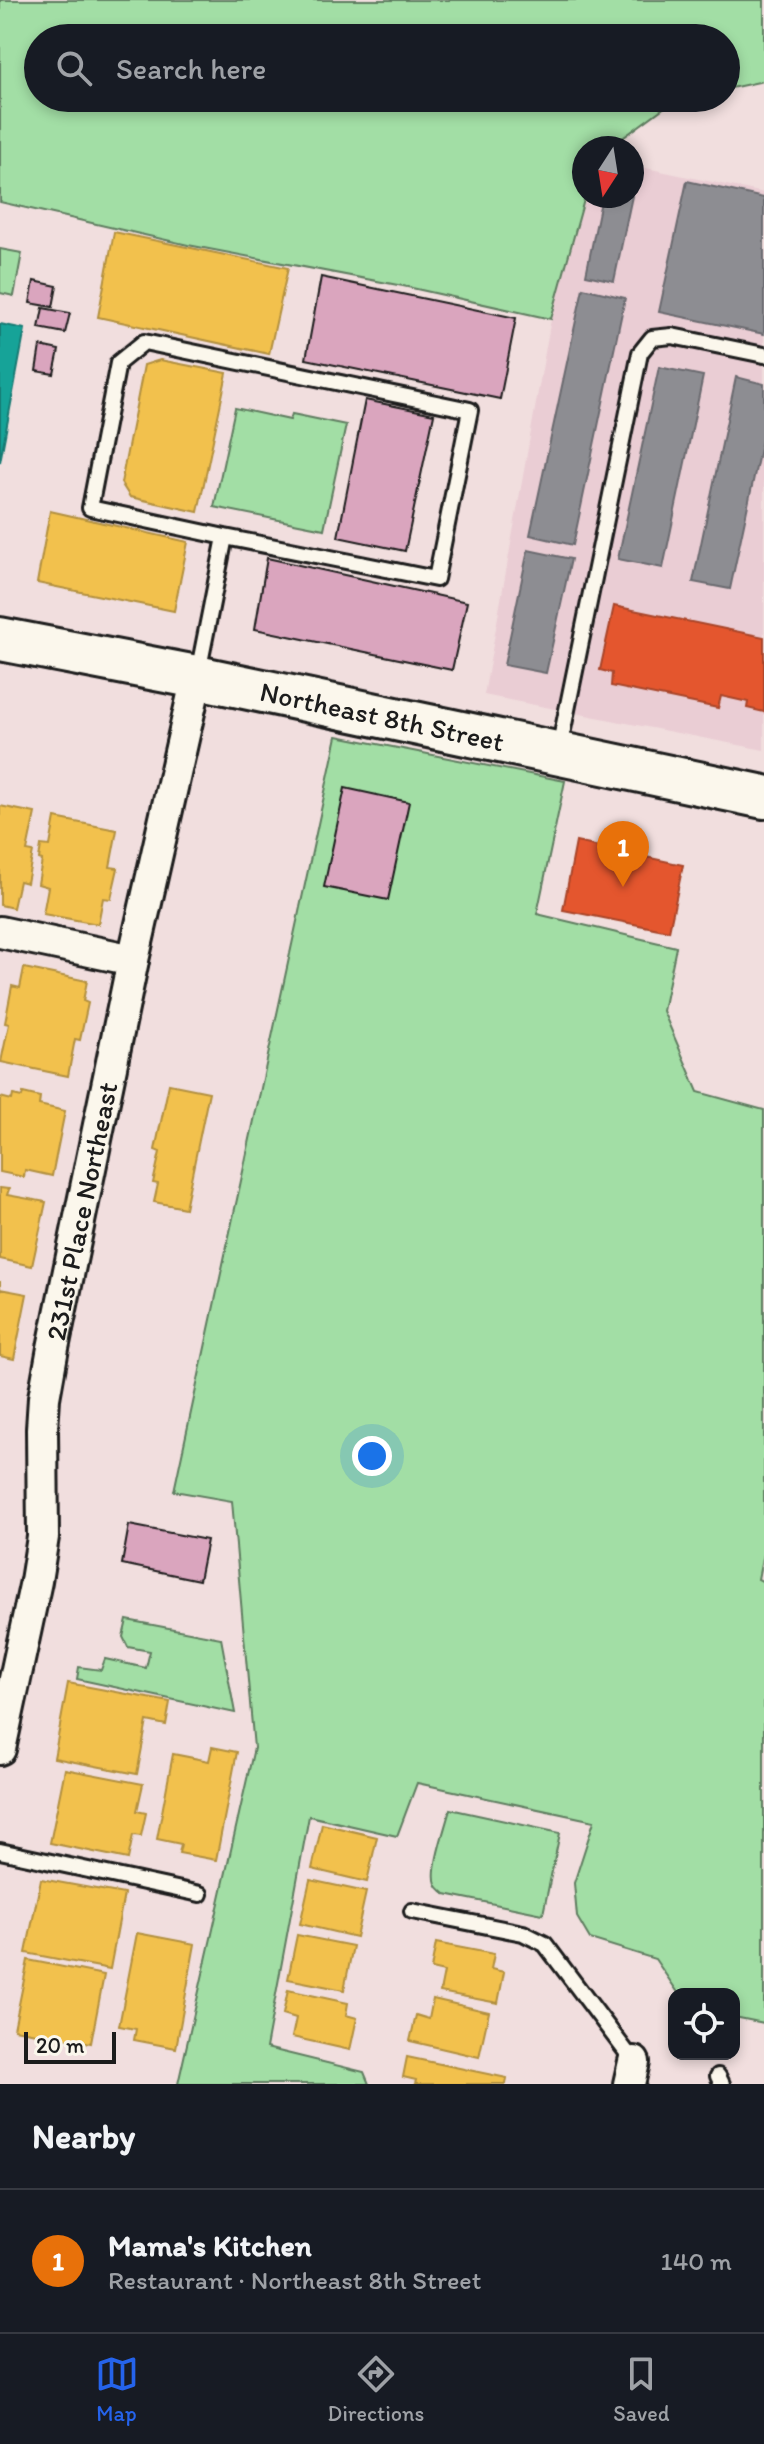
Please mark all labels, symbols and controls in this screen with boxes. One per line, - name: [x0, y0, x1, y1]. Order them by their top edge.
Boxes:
- search box: [24, 24, 740, 112]
- icon: search: [52, 46, 96, 90]
- text: Search here: [116, 50, 266, 87]
- north arrow: [572, 136, 644, 208]
- street label: Northeast 8th Street: [257, 674, 507, 759]
- pin: 1: [597, 821, 649, 887]
- street label: 231st Place Northeast: [38, 1079, 124, 1343]
- your location: [352, 1436, 392, 1476]
- map controls: [668, 1988, 740, 2060]
- button: locate: [668, 1988, 740, 2060]
- scale bar: [24, 2028, 116, 2064]
- text: 20 m: [36, 2032, 85, 2059]
- text: Nearby: [32, 2116, 135, 2157]
- text: Mama's Kitchen: [108, 2227, 312, 2264]
- text: 1: [52, 2245, 64, 2277]
- text: 140 m: [661, 2245, 732, 2277]
- text: Restaurant · Northeast 8th Street: [108, 2264, 482, 2296]
- tab: Map: [95, 2352, 139, 2427]
- tab: Directions: [328, 2352, 424, 2427]
- tab: Saved: [613, 2352, 669, 2427]

